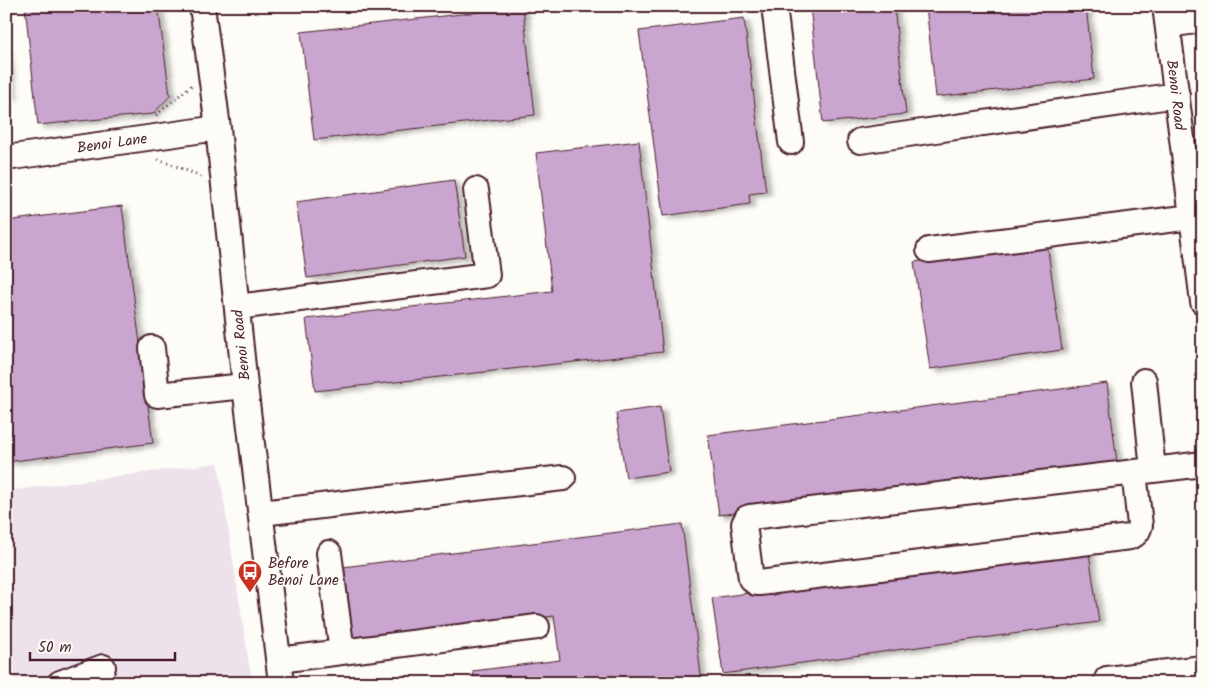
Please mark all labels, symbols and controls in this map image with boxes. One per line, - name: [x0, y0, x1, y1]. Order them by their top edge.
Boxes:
- street label: Benoi Road: [1159, 59, 1191, 132]
- street label: Benoi Lane: [75, 127, 149, 161]
- street label: Benoi Road: [226, 308, 258, 381]
- place label: Before Benoi Lane: [268, 552, 339, 593]
- bus stop icon: Before Benoi Lane: [237, 559, 263, 593]
- scale bar: [30, 629, 175, 661]
- text: 50 m: [38, 636, 72, 660]

